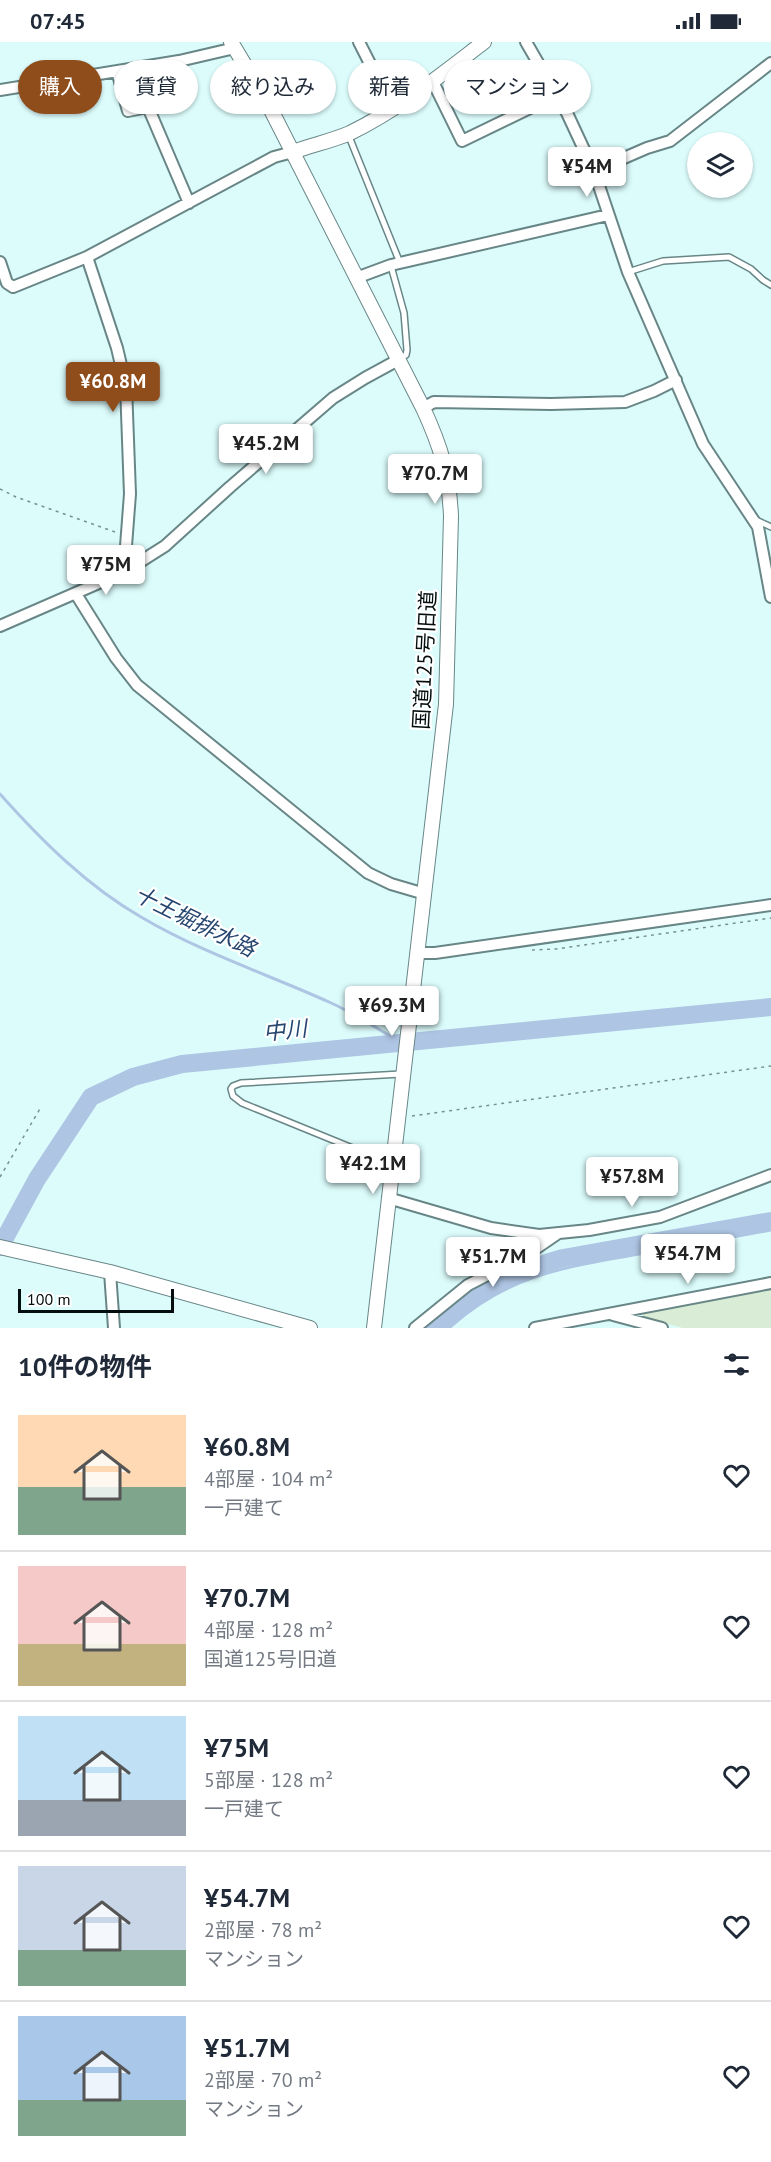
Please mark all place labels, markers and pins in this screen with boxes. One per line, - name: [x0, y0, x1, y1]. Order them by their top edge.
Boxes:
- pin: ¥54M: [551, 147, 623, 198]
- pin: ¥60.8M: [64, 362, 162, 413]
- pin: ¥45.2M: [217, 424, 315, 475]
- pin: ¥70.7M: [386, 454, 484, 505]
- pin: ¥75M: [70, 545, 142, 596]
- pin: ¥69.3M: [343, 986, 441, 1037]
- pin: ¥42.1M: [324, 1144, 422, 1195]
- pin: ¥57.8M: [583, 1157, 681, 1208]
- pin: ¥54.7M: [639, 1234, 737, 1285]
- pin: ¥51.7M: [444, 1237, 542, 1288]

